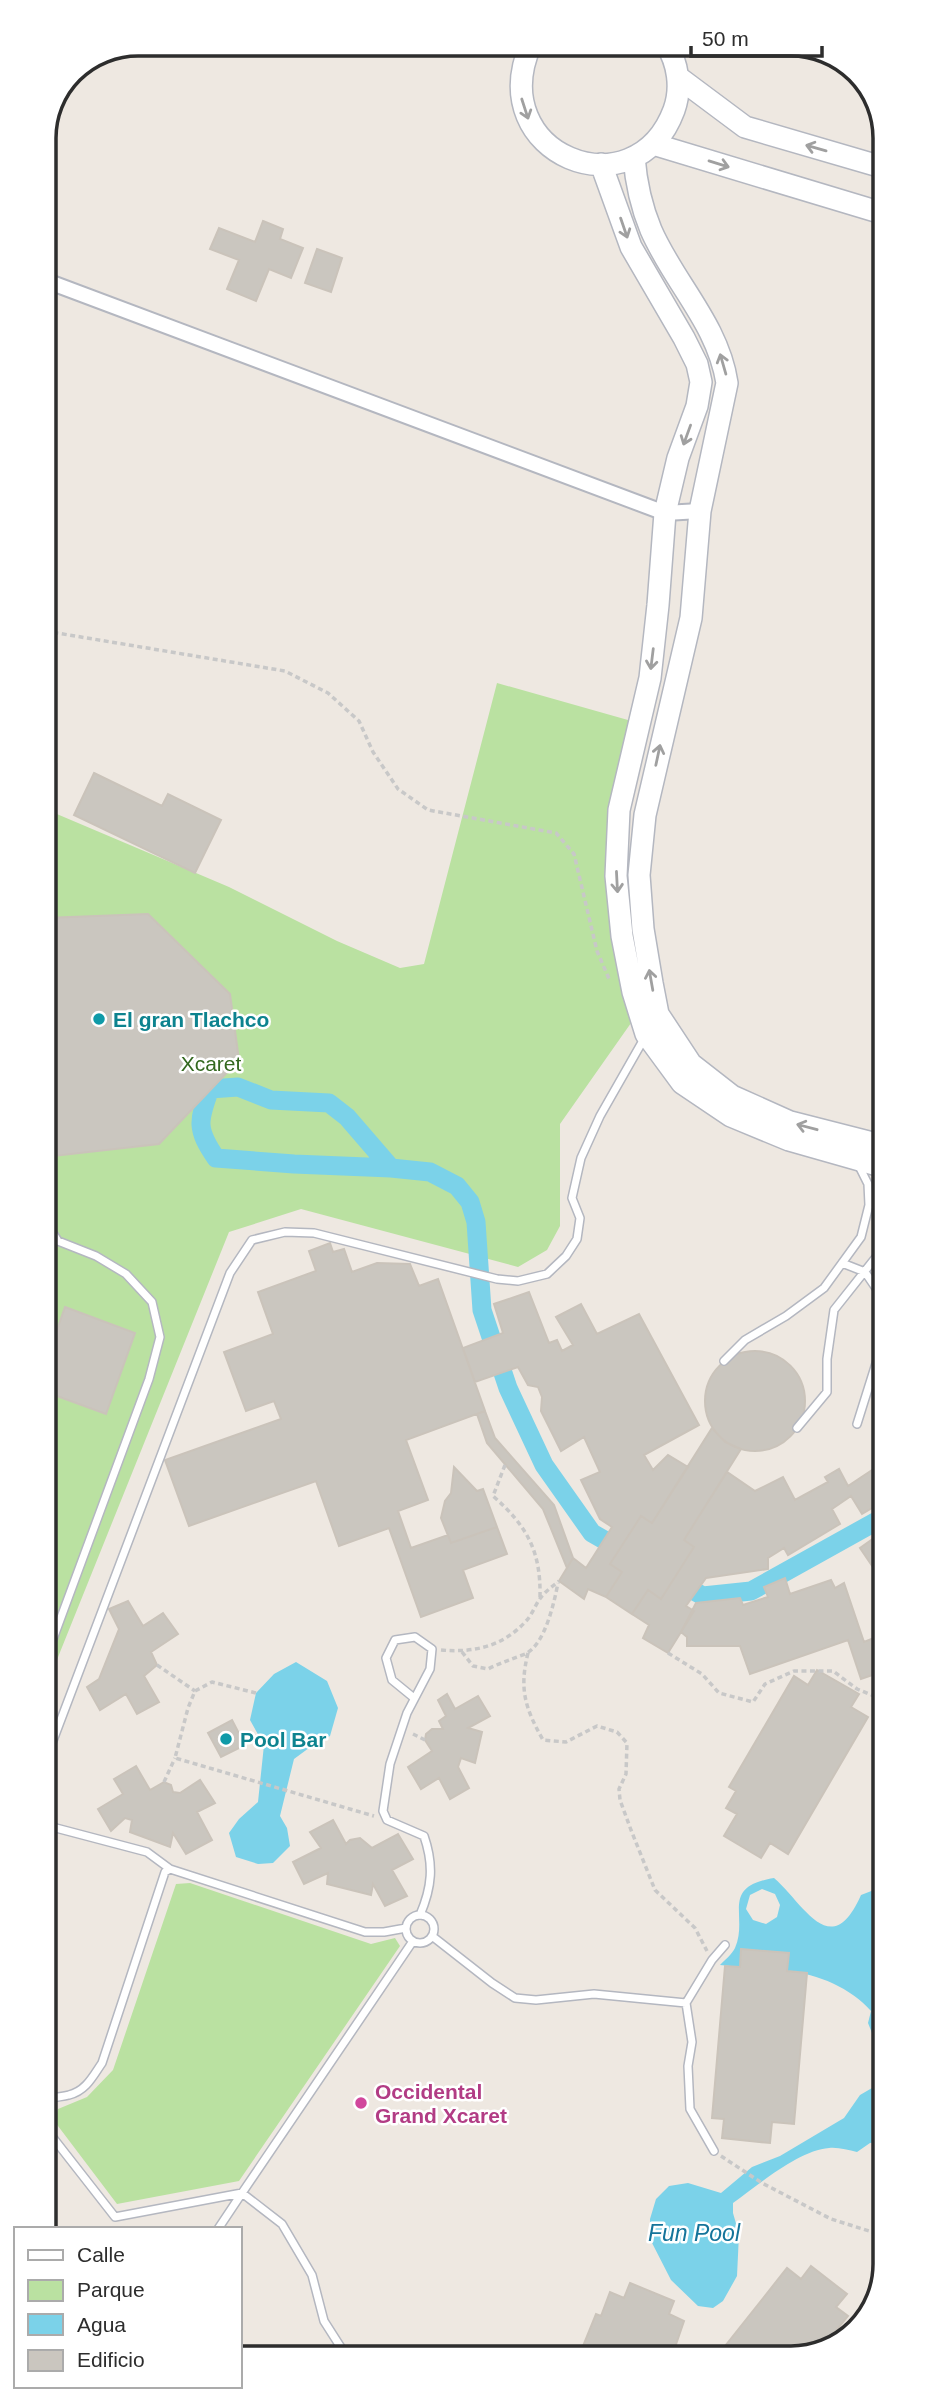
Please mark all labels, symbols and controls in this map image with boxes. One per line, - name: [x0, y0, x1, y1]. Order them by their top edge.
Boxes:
- scale bar: [691, 14, 822, 58]
- text: 50 m: [702, 27, 749, 50]
- one-way arrow: [520, 98, 533, 120]
- one-way arrow: [806, 141, 828, 154]
- one-way arrow: [707, 158, 729, 171]
- one-way arrow: [619, 217, 631, 239]
- one-way arrow: [716, 353, 729, 375]
- one-way arrow: [679, 423, 692, 445]
- one-way arrow: [646, 647, 659, 669]
- one-way arrow: [651, 744, 665, 767]
- one-way arrow: [611, 871, 624, 893]
- one-way arrow: [644, 969, 658, 992]
- place label: El gran Tlachco: [113, 1008, 269, 1031]
- marker: El gran Tlachco: [91, 1011, 107, 1027]
- park label: Xcaret: [181, 1052, 242, 1075]
- one-way arrow: [796, 1119, 818, 1132]
- place label: Pool Bar: [240, 1728, 326, 1751]
- marker: Pool Bar: [218, 1731, 234, 1747]
- place label: Occidental Grand Xcaret: [375, 2080, 507, 2127]
- marker: Occidental Grand Xcaret: [353, 2095, 369, 2111]
- water label: Fun Pool: [648, 2220, 741, 2246]
- legend: [14, 2227, 242, 2388]
- text: Calle: [77, 2243, 125, 2266]
- text: Parque: [77, 2278, 145, 2301]
- text: Agua: [77, 2313, 126, 2336]
- text: Edificio: [77, 2348, 145, 2371]

